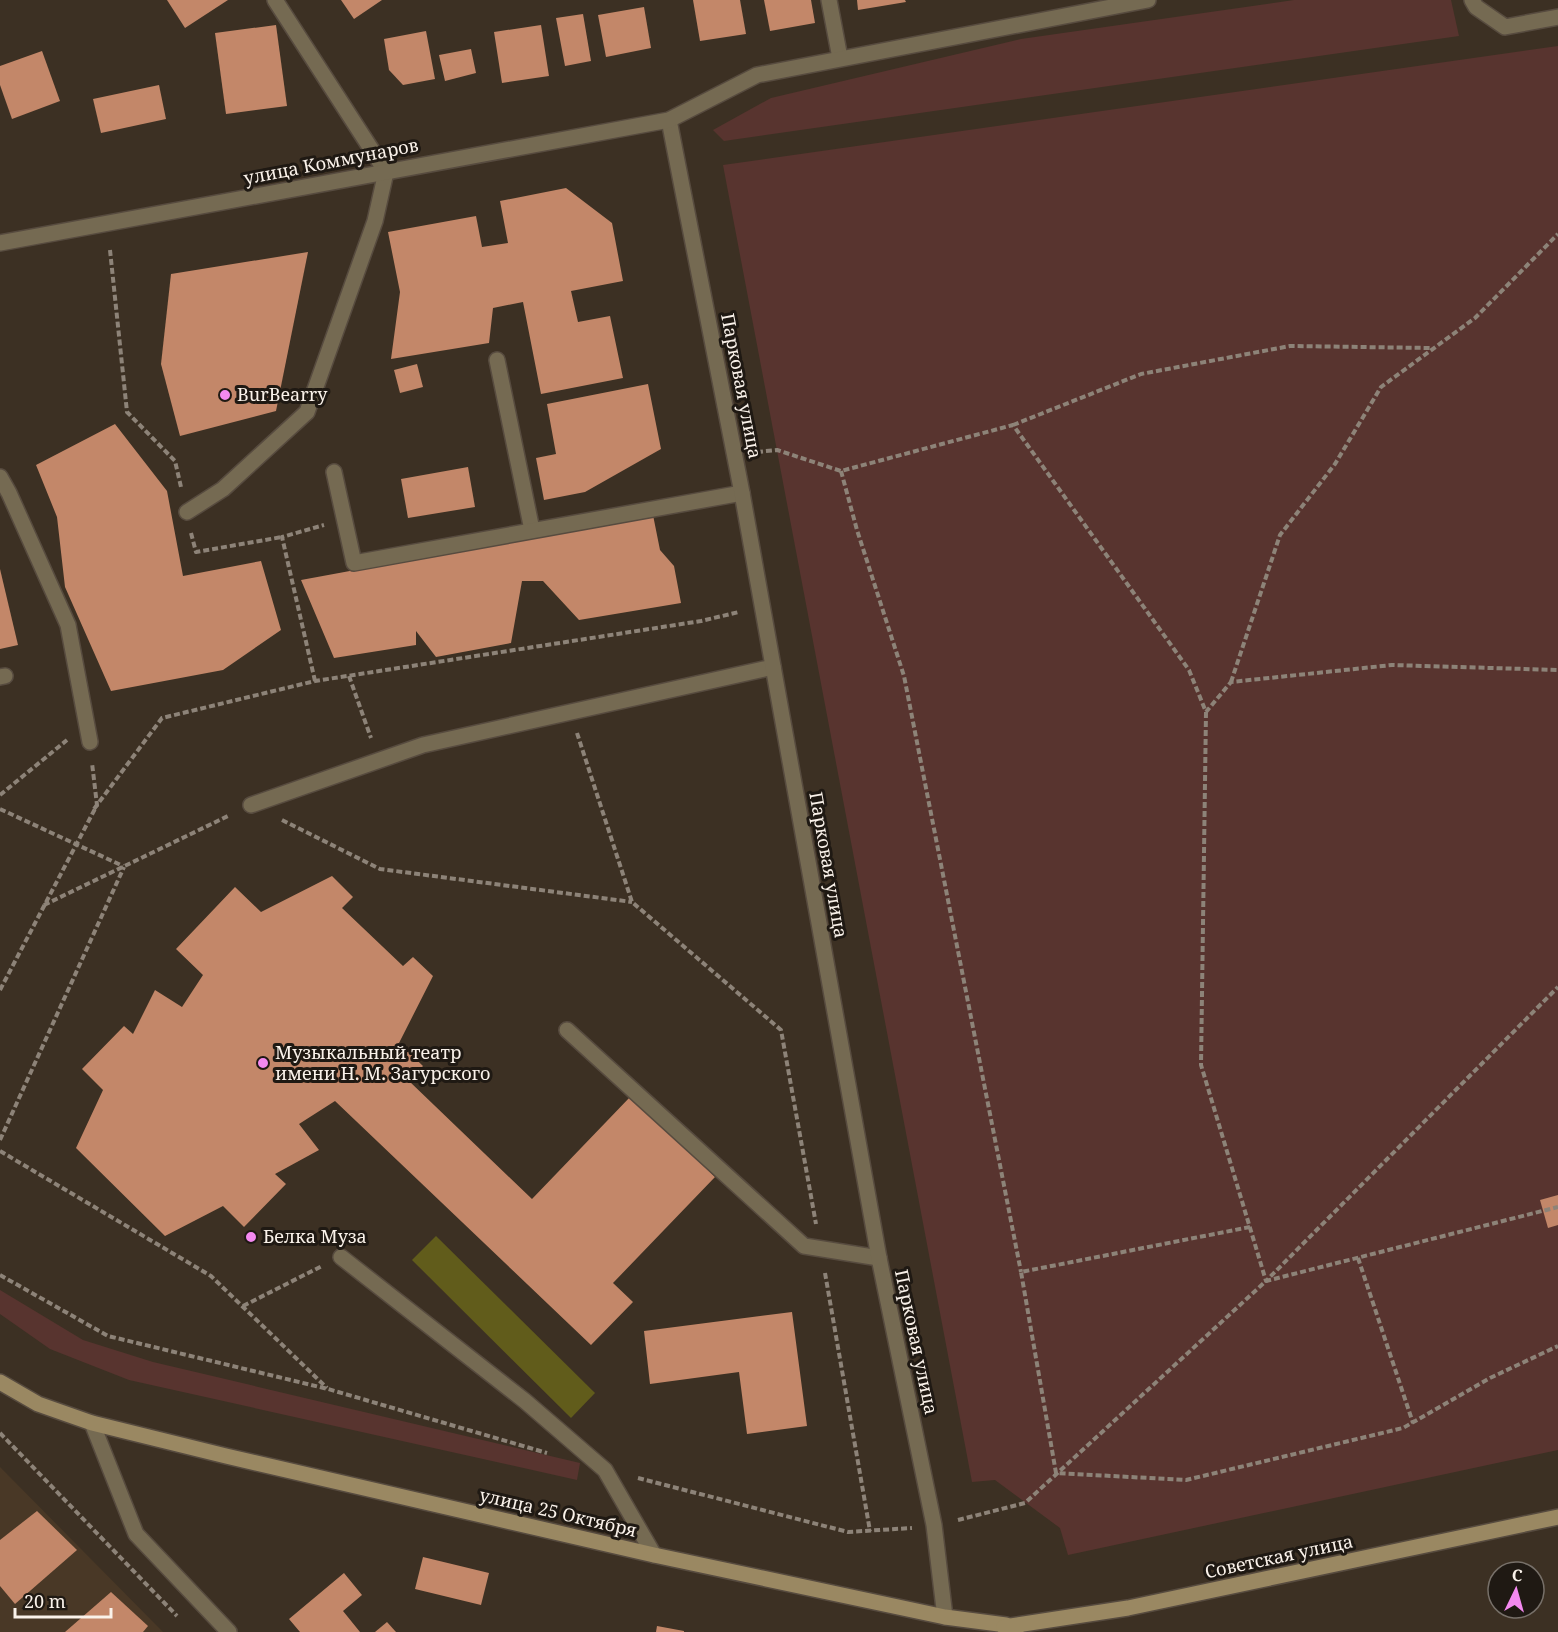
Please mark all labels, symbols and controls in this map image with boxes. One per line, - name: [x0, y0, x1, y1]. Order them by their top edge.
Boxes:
- street label: улица Коммунаров: [241, 132, 420, 190]
- street label: Парковая улица: [716, 311, 768, 461]
- place label: BurBearry: [237, 382, 328, 406]
- marker: BurBearry: [218, 388, 232, 402]
- street label: Парковая улица: [804, 790, 854, 940]
- place label: Музыкальный театр имени Н. М. Загурского: [275, 1040, 491, 1085]
- marker: Музыкальный театр имени Н. М. Загурского: [256, 1056, 270, 1070]
- place label: Белка Муза: [263, 1224, 367, 1248]
- marker: Белка Муза: [244, 1230, 258, 1244]
- street label: Парковая улица: [890, 1267, 944, 1417]
- street label: улица 25 Октября: [477, 1482, 639, 1542]
- street label: Советская улица: [1203, 1529, 1355, 1583]
- north arrow: [1486, 1560, 1546, 1620]
- text: С: [1511, 1564, 1524, 1586]
- scale bar: [15, 1581, 111, 1619]
- text: 20 m: [24, 1589, 66, 1613]

